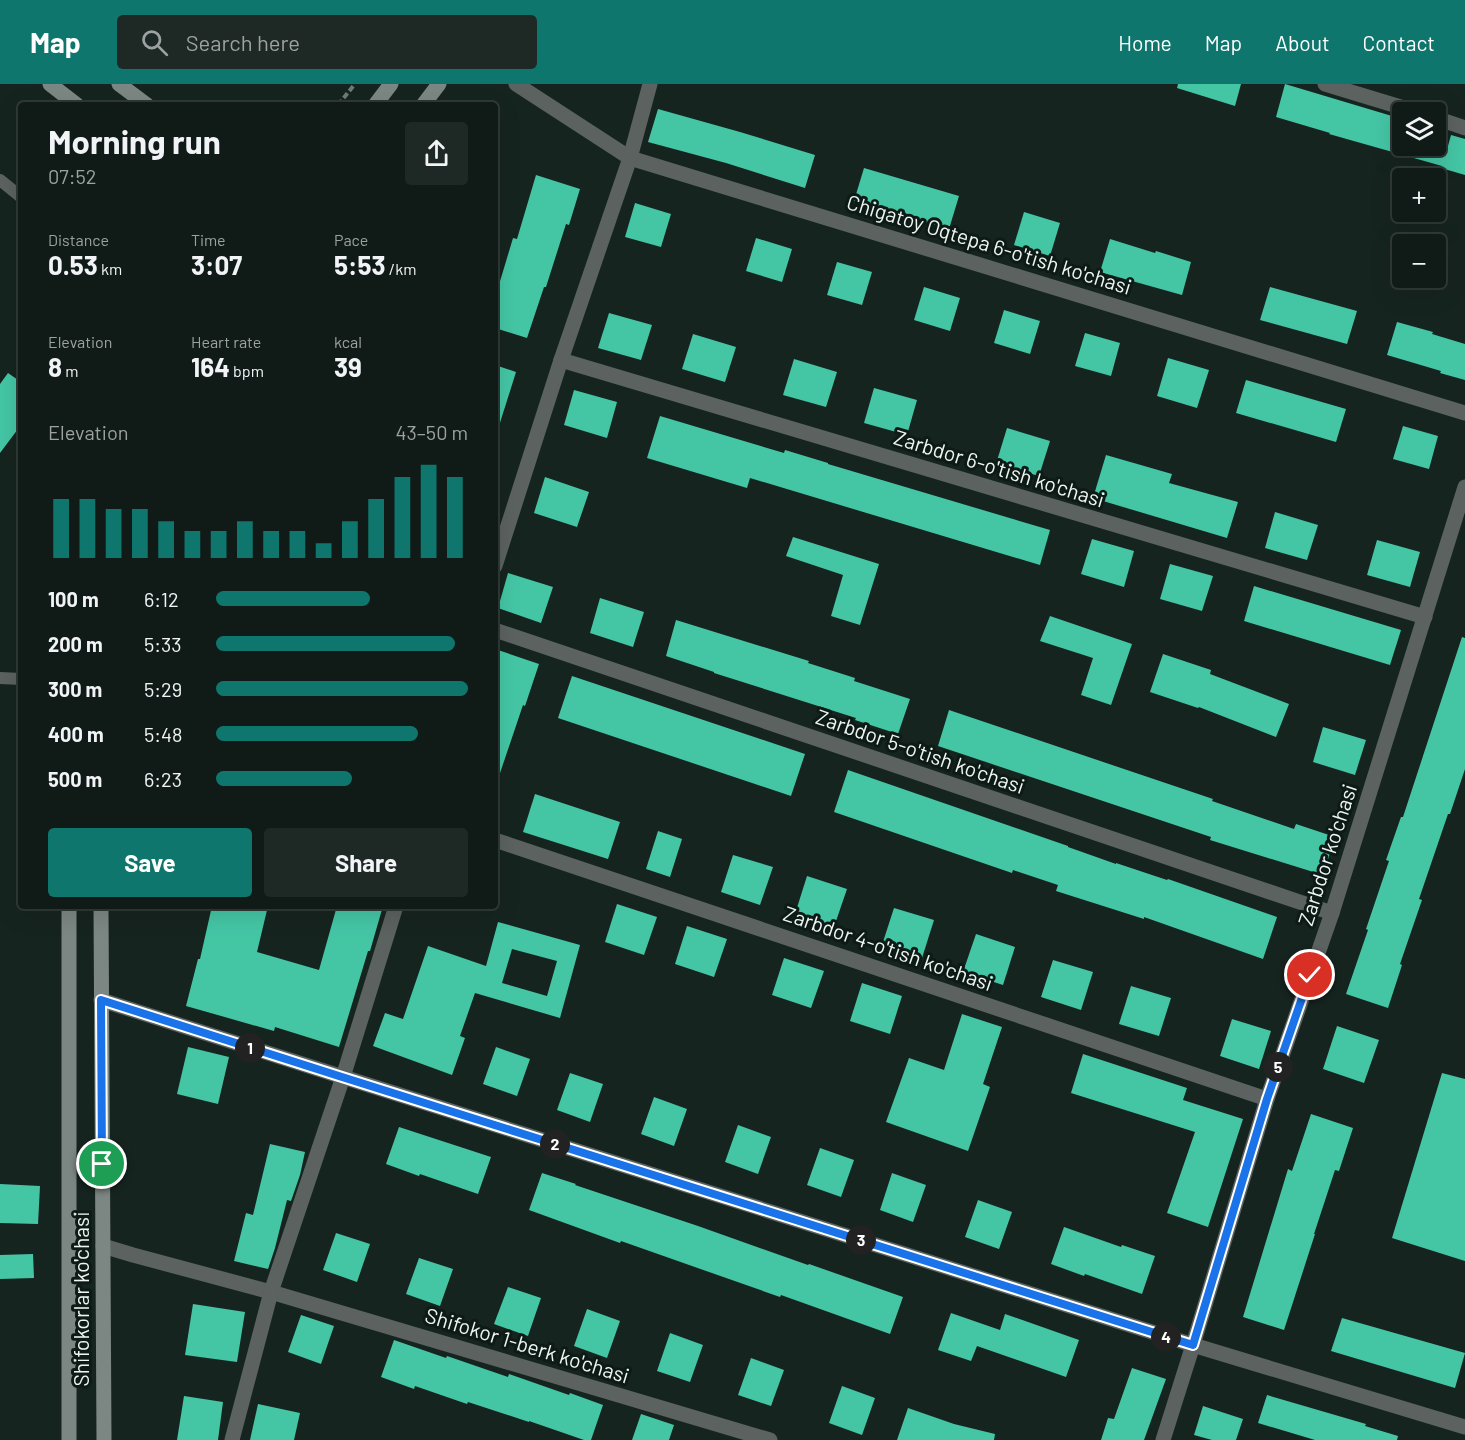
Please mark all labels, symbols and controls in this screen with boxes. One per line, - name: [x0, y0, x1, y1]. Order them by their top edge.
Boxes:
- search box: [117, 15, 537, 69]
- text: Map: [30, 25, 81, 59]
- icon: search: [138, 26, 171, 59]
- text: Search here: [186, 29, 300, 55]
- text: Home: [1118, 30, 1172, 55]
- text: Map: [1205, 30, 1242, 55]
- text: About: [1275, 30, 1330, 55]
- text: Contact: [1363, 30, 1435, 55]
- map controls: [1392, 102, 1446, 288]
- button: layers: [1392, 102, 1446, 156]
- text: Morning run: [48, 121, 221, 161]
- button: share: [405, 122, 468, 185]
- text: 07:52: [48, 164, 97, 188]
- button: +: [1392, 168, 1446, 222]
- street label: Chigatoy Oqtepa 6-o'tish ko'chasi: [844, 188, 1135, 299]
- text: Distance: [48, 230, 109, 249]
- text: Time: [191, 230, 226, 249]
- text: Pace: [334, 230, 368, 249]
- button: −: [1392, 234, 1446, 288]
- text: 0.53: [48, 249, 98, 280]
- text: 3:07: [191, 249, 242, 280]
- text: 5:53: [334, 249, 386, 280]
- text: km: [98, 259, 122, 278]
- text: /km: [386, 259, 416, 278]
- text: Elevation: [48, 332, 112, 351]
- text: Heart rate: [191, 332, 261, 351]
- text: kcal: [334, 332, 362, 351]
- text: 8: [48, 351, 62, 382]
- text: 164: [191, 351, 230, 382]
- text: 39: [334, 351, 362, 382]
- text: m: [62, 361, 79, 380]
- text: bpm: [230, 361, 264, 380]
- text: Elevation: [48, 420, 129, 444]
- text: 43–50 m: [396, 420, 468, 444]
- street label: Zarbdor 6-o'tish ko'chasi: [891, 424, 1108, 512]
- text: 100 m: [48, 587, 99, 611]
- text: 6:12: [144, 587, 179, 611]
- text: 200 m: [48, 632, 103, 656]
- text: 5:33: [144, 632, 182, 656]
- text: 300 m: [48, 677, 102, 701]
- text: 5:29: [144, 677, 182, 701]
- street label: Zarbdor 5-o'tish ko'chasi: [813, 703, 1028, 798]
- text: 400 m: [48, 722, 104, 746]
- text: 5:48: [144, 722, 183, 746]
- text: 500 m: [48, 767, 102, 791]
- text: 6:23: [144, 767, 182, 791]
- street label: Zarbdor ko'chasi: [1292, 781, 1361, 929]
- button: Save: [48, 828, 252, 897]
- button: Share: [264, 828, 468, 897]
- street label: Zarbdor 4-o'tish ko'chasi: [780, 900, 997, 995]
- pin: [1284, 949, 1335, 1000]
- icon: check: [1293, 958, 1326, 991]
- pin: 1: [235, 1033, 265, 1063]
- text: 1: [247, 1038, 253, 1057]
- pin: 5: [1263, 1052, 1293, 1082]
- text: 5: [1274, 1057, 1282, 1076]
- pin: 2: [540, 1129, 570, 1159]
- text: 2: [551, 1134, 559, 1153]
- pin: [76, 1138, 127, 1189]
- icon: arrive: [85, 1147, 118, 1180]
- street label: Shifokorlar ko'chasi: [68, 1212, 93, 1386]
- pin: 3: [846, 1225, 876, 1255]
- text: 3: [857, 1230, 865, 1249]
- street label: Shifokor 1-berk ko'chasi: [422, 1302, 633, 1388]
- pin: 4: [1151, 1322, 1181, 1352]
- text: 4: [1161, 1327, 1171, 1346]

